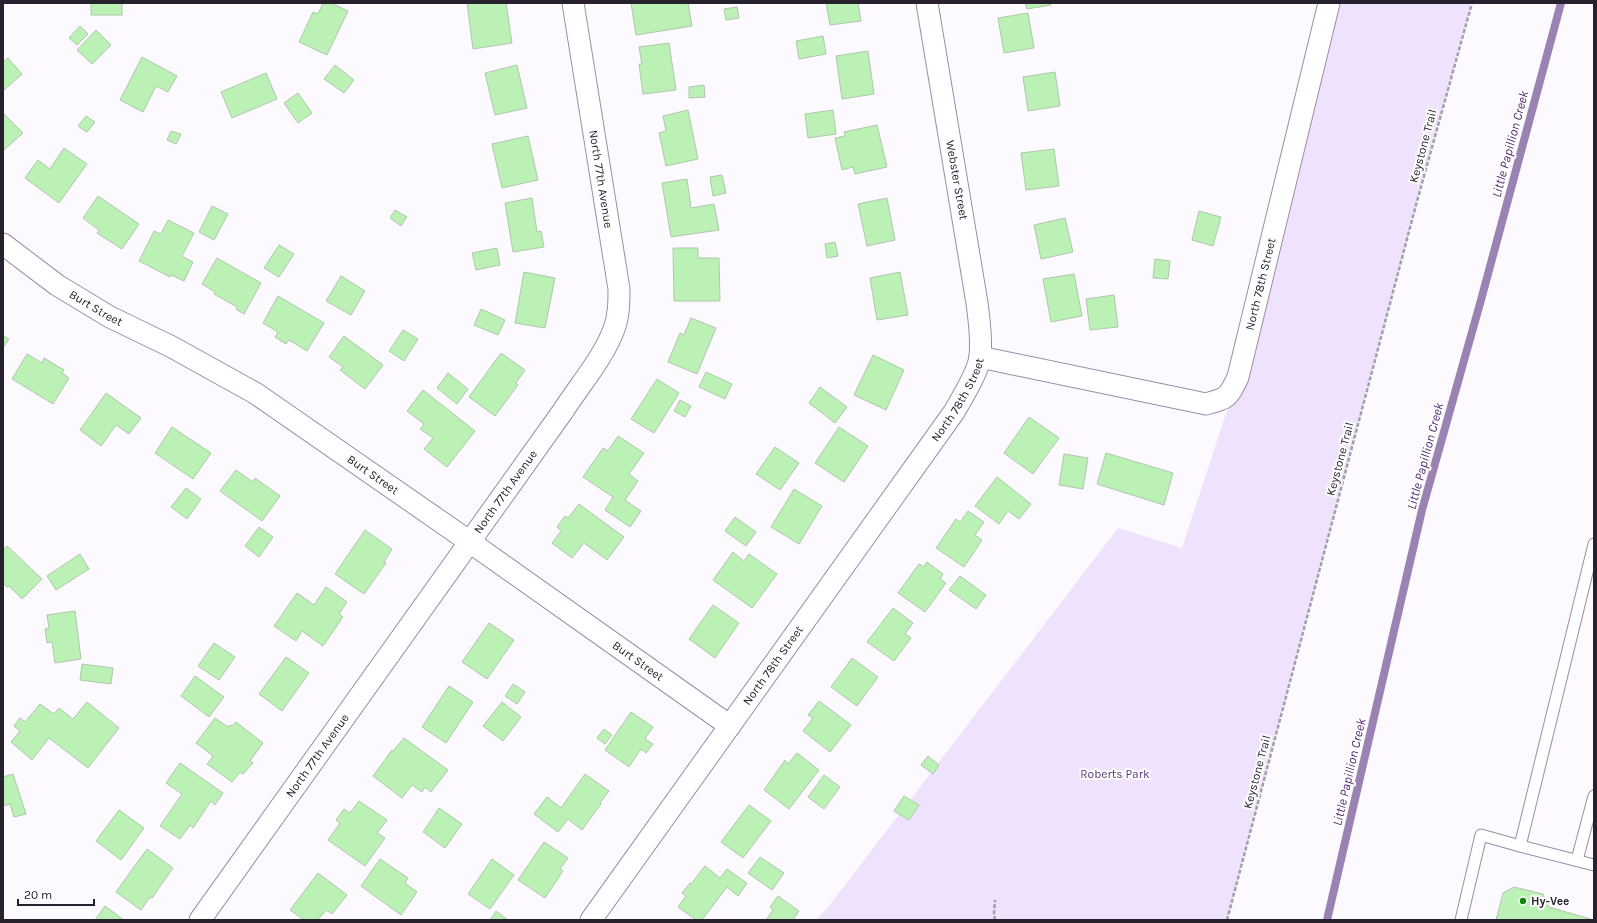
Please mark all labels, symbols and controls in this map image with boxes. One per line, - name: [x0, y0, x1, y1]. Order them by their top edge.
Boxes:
- water label: Little Papillion Creek: [1489, 89, 1532, 199]
- street label: Keystone Trail: [1406, 108, 1440, 184]
- street label: North 77th Avenue: [586, 129, 616, 229]
- street label: Webster Street: [943, 139, 971, 221]
- street label: North 78th Street: [1243, 236, 1279, 332]
- street label: Burt Street: [67, 287, 125, 329]
- street label: North 78th Street: [928, 356, 987, 444]
- water label: Little Papillion Creek: [1404, 401, 1447, 511]
- street label: Keystone Trail: [1323, 421, 1357, 497]
- street label: North 77th Avenue: [471, 447, 540, 536]
- street label: Burt Street: [345, 452, 402, 498]
- street label: North 78th Street: [740, 622, 806, 708]
- street label: Burt Street: [610, 638, 667, 684]
- street label: North 77th Avenue: [283, 711, 352, 800]
- water label: Little Papillion Creek: [1329, 716, 1369, 827]
- street label: Keystone Trail: [1240, 734, 1274, 810]
- park label: Roberts Park: [1080, 767, 1150, 781]
- scale bar: [18, 881, 94, 907]
- text: 20 m: [24, 888, 52, 902]
- place label: Hy-Vee: [1531, 894, 1569, 908]
- marker: Hy-Vee: [1518, 896, 1528, 906]

